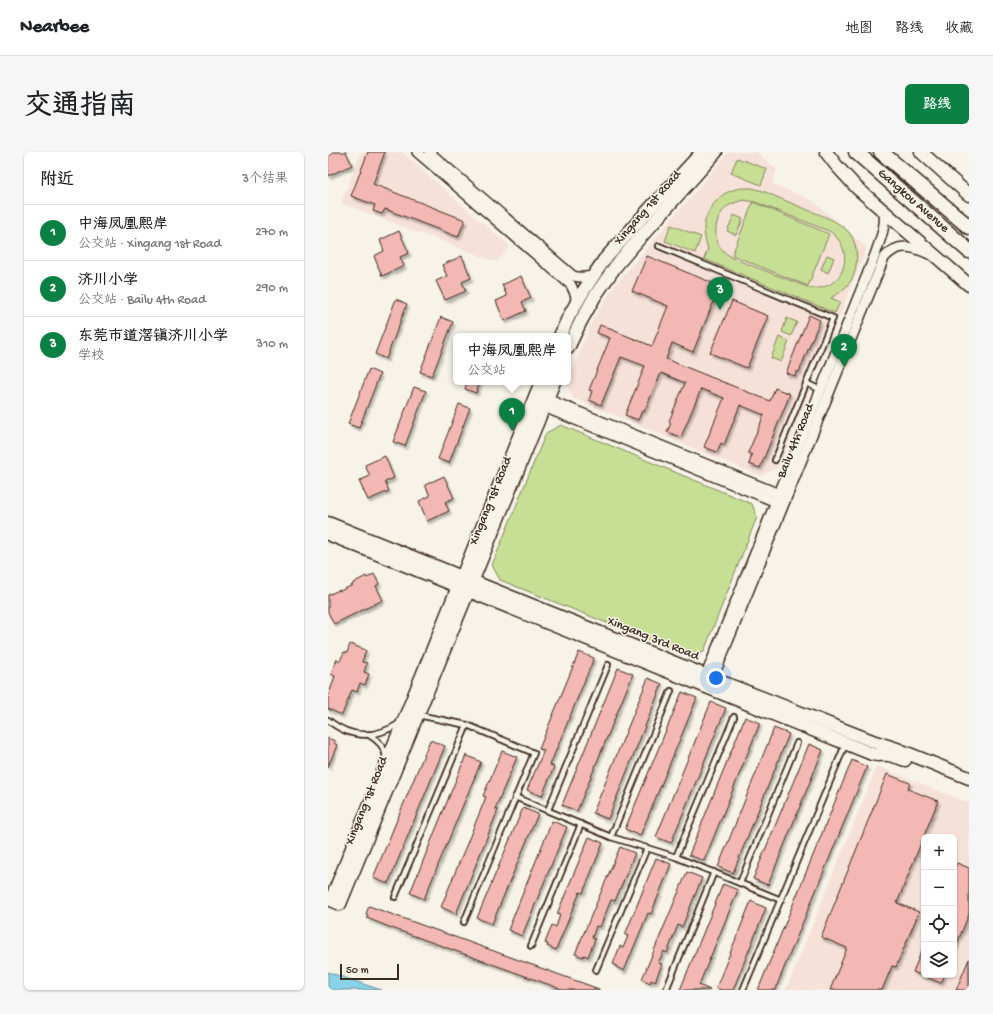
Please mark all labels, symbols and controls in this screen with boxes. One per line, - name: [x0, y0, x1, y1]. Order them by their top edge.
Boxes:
- text: Nearbee: [20, 16, 89, 39]
- text: 地图: [845, 21, 873, 38]
- text: 路线: [895, 21, 923, 38]
- text: 收藏: [945, 21, 973, 38]
- button: 路线: [905, 84, 969, 124]
- text: 交通指南: [24, 91, 136, 124]
- street label: Gangkou Avenue: [874, 166, 952, 236]
- street label: Xingang 1st Road: [611, 167, 685, 249]
- text: 附近: [40, 171, 74, 191]
- text: 3个结果: [242, 172, 288, 187]
- text: 中海凤凰熙岸: [78, 216, 168, 234]
- text: 1: [50, 225, 56, 240]
- text: 270 m: [255, 225, 288, 240]
- text: 公交站 · Xingang 1st Road: [78, 237, 221, 252]
- text: 济川小学: [78, 272, 138, 290]
- pin: 3: [707, 277, 733, 310]
- text: 2: [50, 281, 56, 296]
- text: 290 m: [255, 281, 288, 296]
- text: 公交站 · Bailu 4th Road: [78, 293, 206, 308]
- text: 东莞市道滘镇济川小学: [78, 328, 228, 346]
- popup: [453, 333, 571, 385]
- pin: 2: [831, 334, 857, 367]
- text: 3: [50, 337, 56, 352]
- text: 310 m: [256, 337, 288, 352]
- text: 中海凤凰熙岸: [467, 343, 557, 361]
- text: 学校: [78, 349, 104, 364]
- text: 公交站: [467, 364, 506, 379]
- pin: 1: [499, 398, 525, 431]
- street label: Bailu 4th Road: [774, 400, 818, 481]
- street label: Xingang 1st Road: [466, 453, 516, 548]
- street label: Xingang 3rd Road: [604, 613, 702, 665]
- your location: [706, 668, 726, 688]
- street label: Xingang 1st Road: [342, 753, 392, 848]
- map controls: [921, 834, 957, 978]
- button: +: [921, 834, 957, 870]
- button: −: [921, 870, 957, 906]
- button: locate: [921, 906, 957, 942]
- button: layers: [921, 942, 957, 978]
- scale bar: [340, 962, 399, 981]
- text: 50 m: [346, 965, 368, 977]

